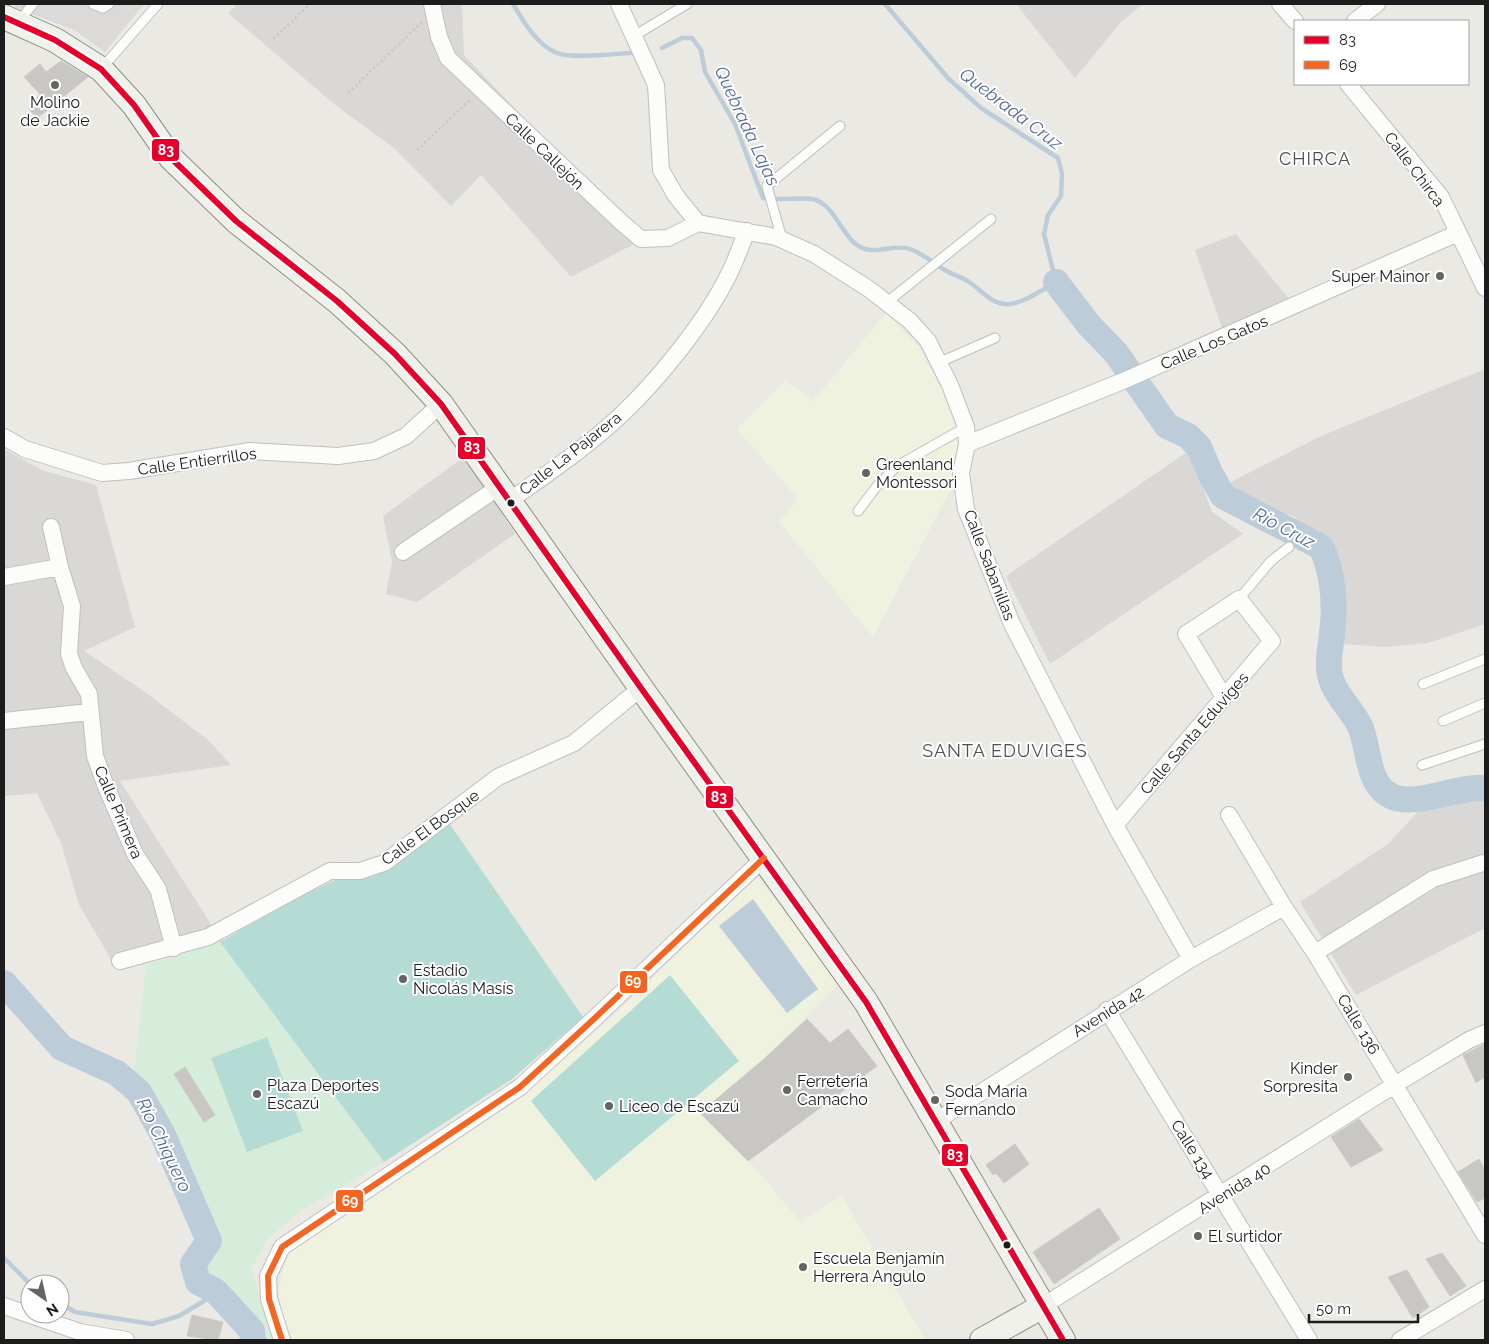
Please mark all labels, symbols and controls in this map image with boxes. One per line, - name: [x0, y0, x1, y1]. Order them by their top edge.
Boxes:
- legend: [1294, 20, 1469, 85]
- text: 83: [1339, 31, 1356, 49]
- text: 69: [1339, 56, 1357, 74]
- water label: Quebrada Lajas: [711, 63, 785, 190]
- water label: Quebrada Cruz: [956, 63, 1067, 154]
- marker: Molino de Jackie: [49, 79, 61, 91]
- place label: Molino de Jackie: [20, 93, 90, 130]
- street label: Calle Callejón: [501, 109, 588, 194]
- street label: Calle Chirca: [1380, 128, 1449, 210]
- line badge: 83: [151, 138, 180, 162]
- text: 83: [158, 142, 174, 158]
- district label: CHIRCA: [1279, 148, 1351, 169]
- place label: Super Mainor: [1332, 267, 1430, 286]
- marker: Super Mainor: [1434, 270, 1446, 282]
- street label: Calle Los Gatos: [1158, 311, 1271, 374]
- street label: Calle La Pajarera: [516, 408, 625, 499]
- line badge: 83: [457, 436, 486, 460]
- text: 83: [464, 439, 480, 455]
- street label: Calle Entierrillos: [136, 444, 258, 479]
- place label: Greenland Montessori: [876, 455, 957, 492]
- marker: Greenland Montessori: [860, 467, 872, 479]
- unlabelled marker: [506, 498, 516, 508]
- water label: Río Cruz: [1250, 503, 1319, 553]
- street label: Calle Sabanillas: [960, 507, 1019, 623]
- street label: Calle Santa Eduviges: [1136, 668, 1253, 798]
- district label: SANTA EDUVIGES: [922, 740, 1088, 761]
- street label: Calle Primera: [90, 763, 147, 862]
- line badge: 83: [705, 785, 734, 809]
- street label: Calle El Bosque: [378, 786, 483, 869]
- text: 83: [711, 789, 727, 805]
- place label: Estadio Nicolás Masís: [413, 961, 514, 998]
- line badge: 69: [619, 970, 648, 994]
- marker: Estadio Nicolás Masís: [397, 973, 409, 985]
- text: 69: [625, 973, 641, 989]
- street label: Avenida 42: [1069, 982, 1147, 1041]
- street label: Calle 136: [1333, 991, 1384, 1058]
- place label: Kinder Sorpresita: [1263, 1059, 1338, 1096]
- marker: Kinder Sorpresita: [1342, 1071, 1354, 1083]
- place label: Ferretería Camacho: [797, 1072, 868, 1109]
- place label: Plaza Deportes Escazú: [267, 1076, 379, 1113]
- place label: Soda María Fernando: [945, 1082, 1027, 1119]
- marker: Ferretería Camacho: [781, 1084, 793, 1096]
- marker: Plaza Deportes Escazú: [251, 1088, 263, 1100]
- water label: Río Chiquero: [133, 1094, 196, 1195]
- marker: Soda María Fernando: [929, 1094, 941, 1106]
- place label: Liceo de Escazú: [619, 1097, 739, 1116]
- marker: Liceo de Escazú: [603, 1100, 615, 1112]
- street label: Calle 134: [1167, 1116, 1218, 1183]
- line badge: 83: [941, 1143, 969, 1167]
- text: 83: [947, 1147, 963, 1163]
- street label: Avenida 40: [1194, 1159, 1274, 1218]
- line badge: 69: [335, 1189, 364, 1213]
- text: 69: [342, 1193, 358, 1209]
- place label: El surtidor: [1208, 1227, 1283, 1246]
- marker: El surtidor: [1192, 1230, 1204, 1242]
- unlabelled marker: [1002, 1240, 1012, 1250]
- place label: Escuela Benjamín Herrera Angulo: [813, 1249, 945, 1286]
- marker: Escuela Benjamín Herrera Angulo: [797, 1261, 809, 1273]
- north arrow: [20, 1274, 70, 1324]
- scale bar: [1309, 1292, 1418, 1324]
- text: N: [43, 1300, 61, 1319]
- text: 50 m: [1316, 1300, 1351, 1318]

